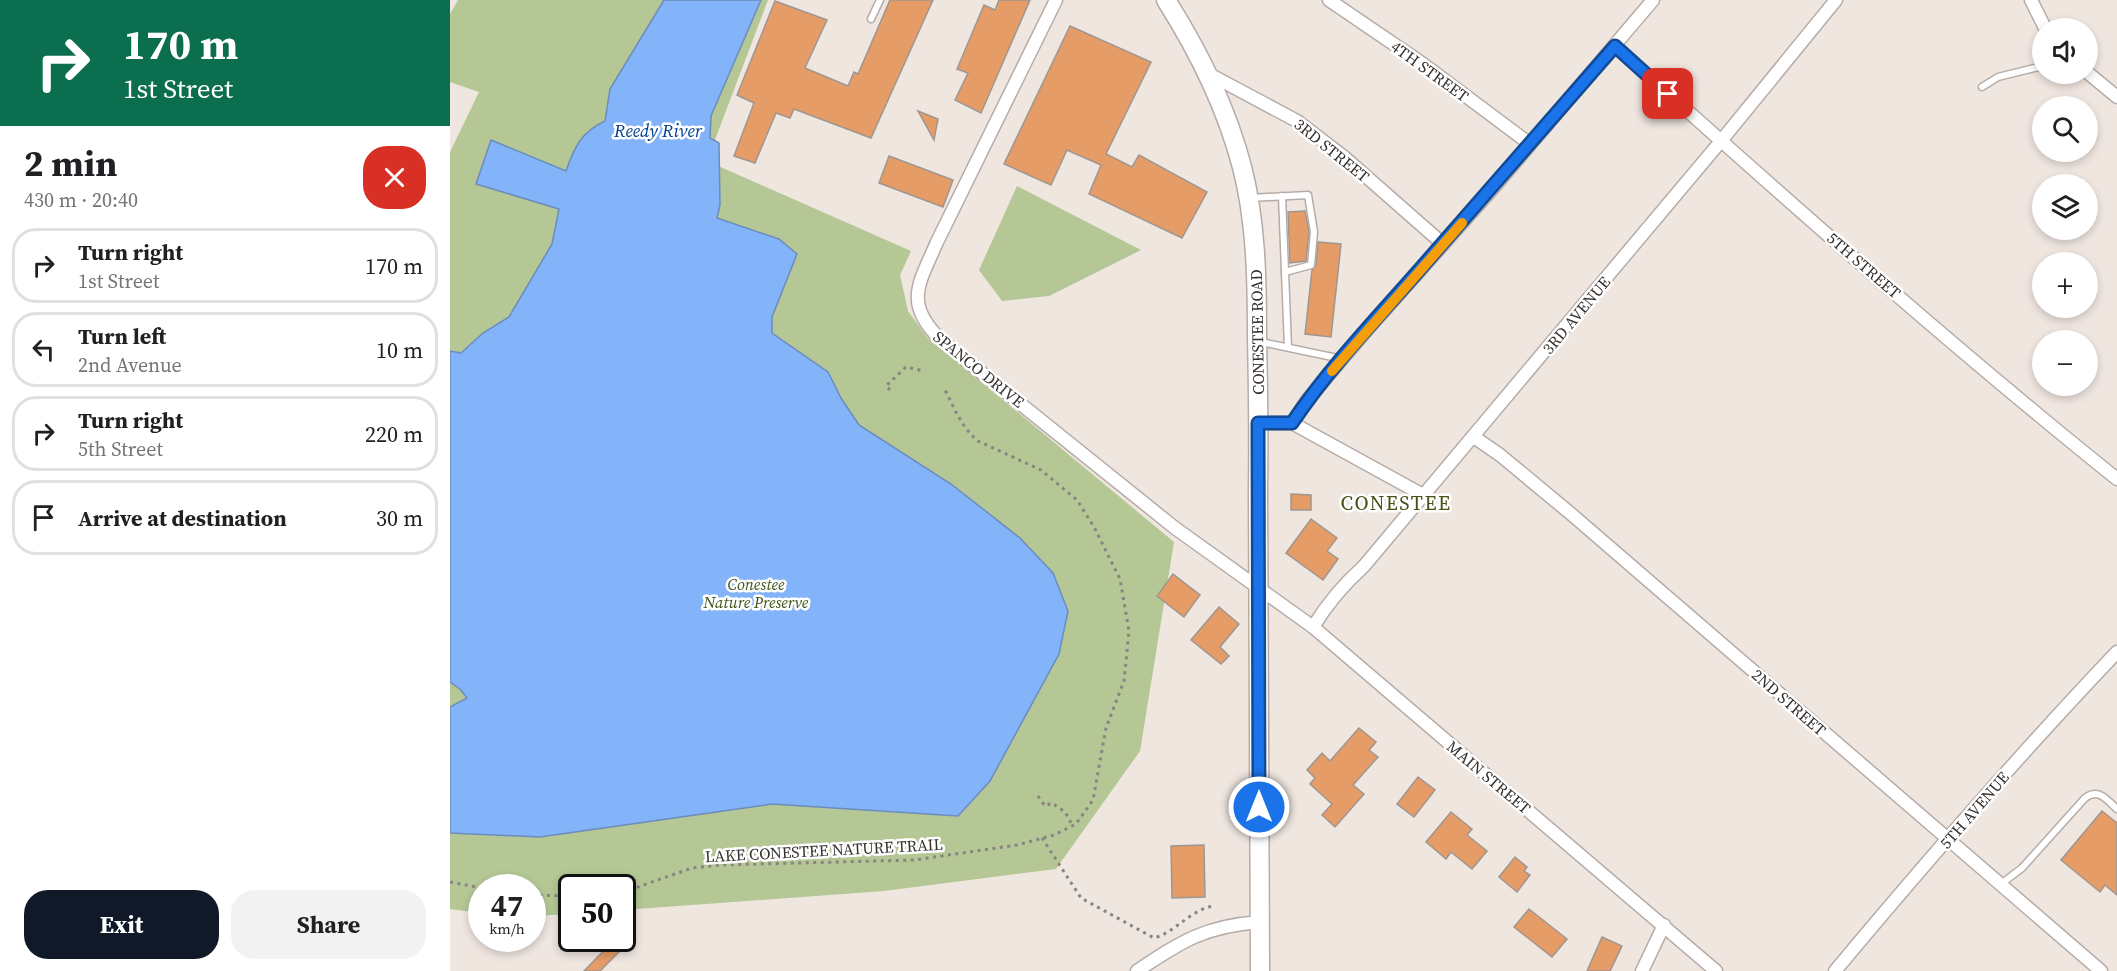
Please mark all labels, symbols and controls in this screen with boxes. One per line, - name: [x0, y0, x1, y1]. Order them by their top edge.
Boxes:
- text: 170 m: [123, 15, 238, 73]
- map controls: [2032, 18, 2098, 396]
- button: sound: [2032, 18, 2098, 84]
- icon: right: [24, 24, 102, 102]
- street label: 4TH STREET: [1387, 35, 1474, 107]
- pin: [1642, 68, 1693, 119]
- text: 1st Street: [123, 70, 233, 107]
- icon: arrive: [1651, 77, 1684, 110]
- button: search: [2032, 96, 2098, 162]
- street label: 3RD STREET: [1290, 113, 1374, 187]
- water label: Reedy River: [613, 118, 703, 143]
- text: 2 min: [24, 139, 117, 188]
- button: close: [363, 146, 426, 209]
- button: layers: [2032, 174, 2098, 240]
- text: 430 m · 20:40: [24, 186, 138, 214]
- street label: 5TH STREET: [1822, 227, 1906, 303]
- text: Turn right: [78, 237, 183, 267]
- icon: right: [27, 249, 60, 282]
- text: 170 m: [365, 251, 423, 281]
- button: +: [2032, 252, 2098, 318]
- text: 1st Street: [78, 267, 160, 295]
- street label: CONESTEE ROAD: [1245, 269, 1269, 395]
- street label: 3RD AVENUE: [1537, 271, 1615, 359]
- text: Turn left: [78, 321, 166, 351]
- street label: SPANCO DRIVE: [929, 325, 1029, 413]
- button: −: [2032, 330, 2098, 396]
- icon: left: [27, 333, 60, 366]
- text: 10 m: [376, 335, 423, 365]
- text: 2nd Avenue: [78, 351, 182, 379]
- text: Turn right: [78, 405, 183, 435]
- icon: right: [27, 417, 60, 450]
- text: 220 m: [365, 419, 423, 449]
- text: 5th Street: [78, 435, 163, 463]
- district label: CONESTEE: [1340, 489, 1452, 517]
- icon: arrive: [27, 501, 60, 534]
- text: Arrive at destination: [78, 503, 287, 533]
- text: 30 m: [376, 503, 423, 533]
- park label: Conestee Nature Preserve: [703, 573, 809, 613]
- street label: 2ND STREET: [1747, 664, 1831, 741]
- street label: MAIN STREET: [1442, 735, 1536, 819]
- street label: 5TH AVENUE: [1934, 766, 2014, 853]
- position arrow: [1227, 775, 1291, 839]
- street label: LAKE CONESTEE NATURE TRAIL: [704, 833, 944, 867]
- speed limit sign: 50: [558, 874, 636, 952]
- text: 47: [491, 885, 523, 926]
- button: Exit: [24, 890, 219, 959]
- button: Share: [231, 890, 426, 959]
- text: km/h: [489, 918, 525, 939]

